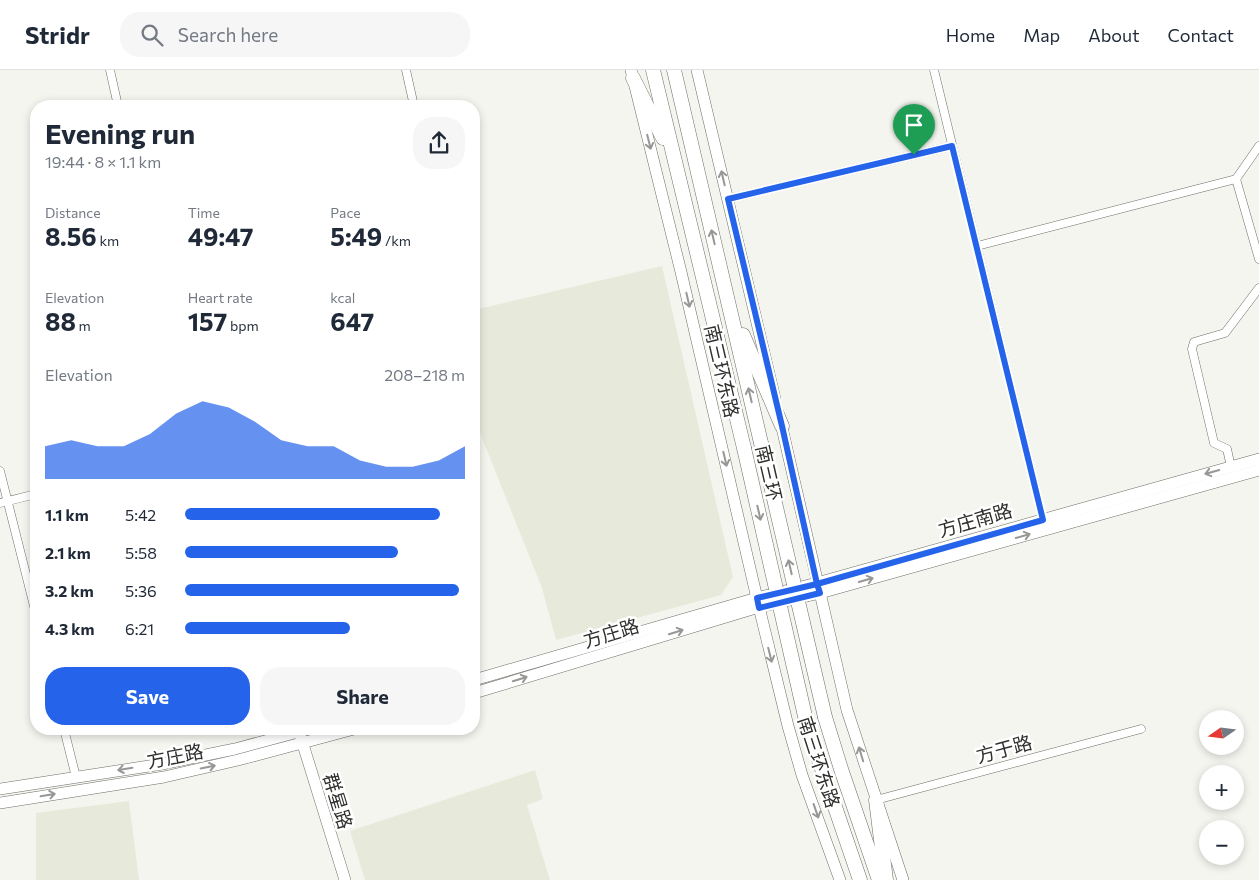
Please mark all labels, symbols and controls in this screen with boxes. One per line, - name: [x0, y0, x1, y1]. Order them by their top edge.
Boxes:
- search box: [120, 12, 470, 57]
- text: Stridr: [25, 20, 90, 49]
- icon: search: [138, 21, 166, 49]
- text: Search here: [178, 23, 278, 46]
- text: Home: [946, 24, 995, 46]
- text: Map: [1023, 24, 1060, 46]
- text: About: [1088, 24, 1140, 46]
- text: Contact: [1168, 24, 1234, 46]
- pin: [893, 104, 935, 155]
- icon: arrive: [900, 111, 928, 139]
- text: Evening run: [45, 116, 195, 150]
- button: share: [413, 117, 465, 169]
- one-way arrow: [645, 134, 654, 150]
- text: 19:44 · 8 × 1.1 km: [45, 152, 161, 171]
- one-way arrow: [718, 171, 727, 187]
- text: Distance: [45, 204, 101, 221]
- text: Time: [188, 204, 220, 221]
- text: Pace: [330, 204, 361, 221]
- text: 8.56: [45, 221, 97, 251]
- text: 49:47: [188, 221, 254, 251]
- text: 5:49: [330, 221, 382, 251]
- one-way arrow: [708, 229, 717, 245]
- text: km: [97, 232, 119, 249]
- text: /km: [382, 232, 411, 249]
- text: Elevation: [45, 289, 104, 306]
- text: Heart rate: [188, 289, 253, 306]
- text: kcal: [330, 289, 355, 306]
- one-way arrow: [684, 292, 693, 308]
- text: 88: [45, 306, 76, 336]
- text: 157: [188, 306, 227, 336]
- text: 647: [330, 306, 374, 336]
- text: m: [76, 317, 91, 334]
- text: bpm: [227, 317, 259, 334]
- street label: 南三环东路: [701, 322, 744, 420]
- text: Elevation: [45, 365, 113, 384]
- text: 208–218 m: [384, 365, 465, 384]
- one-way arrow: [745, 388, 754, 404]
- street label: 南三环: [752, 443, 787, 503]
- one-way arrow: [721, 450, 730, 466]
- one-way arrow: [1204, 467, 1220, 477]
- street label: 方庄南路: [935, 498, 1015, 541]
- one-way arrow: [755, 504, 764, 520]
- text: 1.1 km: [45, 505, 89, 524]
- text: 5:42: [125, 505, 156, 524]
- one-way arrow: [1014, 531, 1030, 541]
- text: 2.1 km: [45, 543, 91, 562]
- text: 5:58: [125, 543, 157, 562]
- one-way arrow: [785, 559, 794, 575]
- one-way arrow: [858, 575, 874, 584]
- text: 3.2 km: [45, 581, 94, 600]
- text: 5:36: [125, 581, 157, 600]
- street label: 方庄路: [580, 613, 641, 652]
- text: 4.3 km: [45, 619, 95, 638]
- text: 6:21: [125, 619, 154, 638]
- one-way arrow: [668, 627, 684, 637]
- one-way arrow: [766, 646, 775, 662]
- button: Save: [45, 667, 250, 725]
- button: Share: [260, 667, 465, 725]
- one-way arrow: [512, 673, 528, 683]
- north arrow: [1199, 710, 1244, 755]
- map controls: [1199, 710, 1244, 865]
- street label: 南三环东路: [794, 713, 845, 811]
- street label: 方于路: [973, 730, 1034, 767]
- street label: 方庄路: [145, 739, 205, 772]
- one-way arrow: [856, 746, 866, 762]
- one-way arrow: [200, 762, 216, 771]
- one-way arrow: [117, 765, 133, 775]
- button: +: [1199, 765, 1244, 810]
- street label: 群星路: [319, 770, 358, 831]
- one-way arrow: [40, 790, 56, 800]
- one-way arrow: [811, 802, 821, 818]
- button: −: [1199, 820, 1244, 865]

